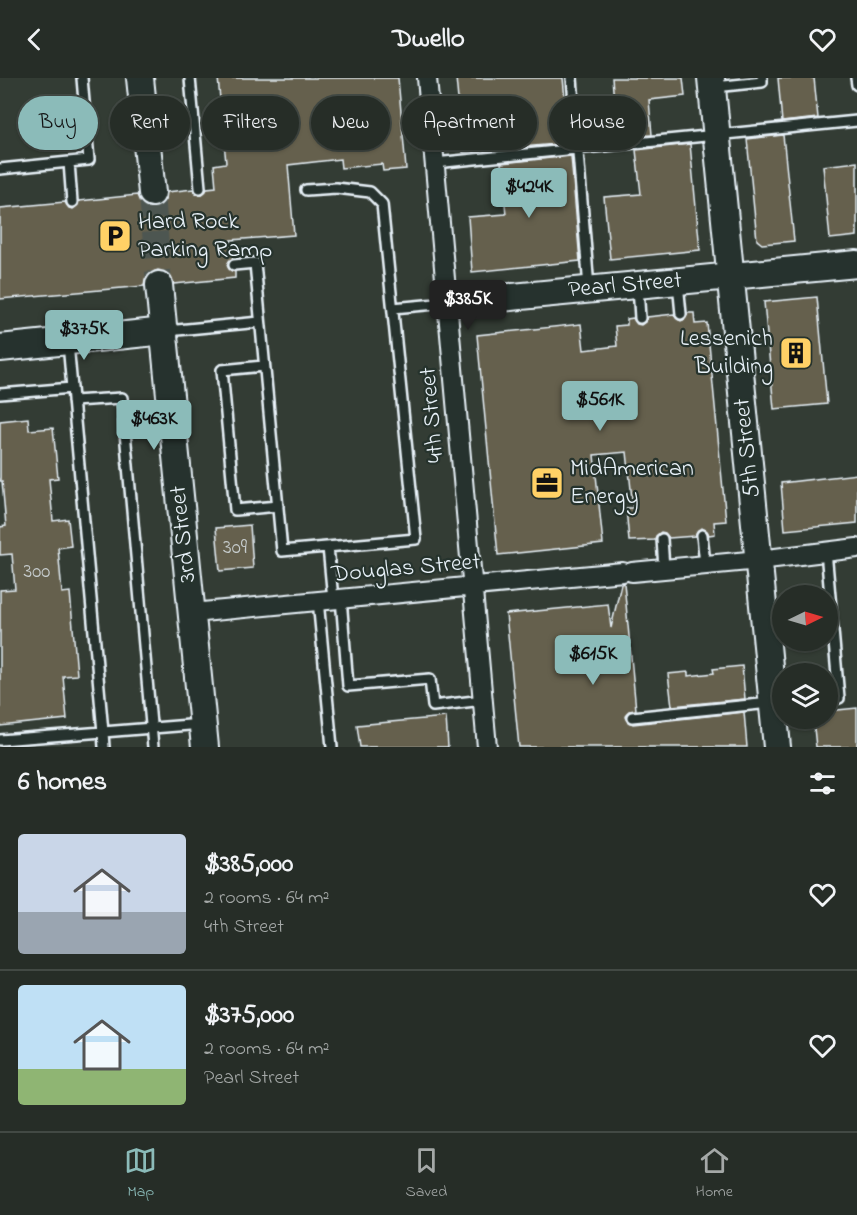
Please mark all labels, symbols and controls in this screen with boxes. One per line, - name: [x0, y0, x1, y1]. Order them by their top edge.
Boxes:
- text: Dwello: [392, 20, 465, 59]
- icon: back: [18, 23, 51, 56]
- icon: heart: [806, 23, 839, 56]
- chip: Buy: [18, 96, 98, 150]
- chip: Rent: [110, 96, 190, 150]
- chip: Filters: [202, 96, 299, 150]
- chip: New: [311, 96, 390, 150]
- chip: Apartment: [402, 96, 537, 150]
- chip: House: [549, 96, 646, 150]
- pin: $424K: [487, 168, 571, 219]
- text: $424K: [505, 173, 553, 202]
- place label: Hard Rock Parking Ramp: [138, 205, 272, 268]
- parking icon: Hard Rock Parking Ramp: [97, 218, 133, 254]
- street label: Pearl Street: [567, 264, 683, 308]
- pin: $385K: [426, 280, 510, 331]
- text: $385K: [444, 285, 493, 314]
- pin: $375K: [42, 310, 126, 361]
- text: $375K: [59, 315, 109, 344]
- place label: Lessenich Building: [680, 322, 773, 385]
- building icon: Lessenich Building: [778, 335, 814, 371]
- street label: 4th Street: [411, 366, 455, 464]
- pin: $561K: [558, 381, 642, 432]
- text: $561K: [576, 386, 624, 415]
- street label: 5th Street: [725, 397, 771, 499]
- pin: $463K: [112, 400, 196, 451]
- text: $463K: [130, 405, 178, 434]
- place label: MidAmerican Energy: [570, 452, 694, 516]
- office icon: MidAmerican Energy: [529, 465, 565, 501]
- street label: 3rd Street: [162, 484, 206, 584]
- house number: 309: [223, 533, 248, 563]
- street label: Douglas Street: [329, 545, 482, 593]
- house number: 300: [24, 557, 50, 587]
- north arrow: [772, 585, 838, 651]
- map controls: [772, 585, 838, 729]
- pin: $615K: [551, 635, 635, 686]
- text: $615K: [569, 640, 617, 669]
- button: layers: [772, 663, 838, 729]
- text: 6 homes: [18, 764, 107, 802]
- icon: filters: [806, 767, 839, 800]
- text: $385,000: [204, 846, 293, 884]
- icon: home: [66, 858, 138, 930]
- icon: heart: [806, 878, 839, 911]
- text: 2 rooms · 64 m²: [204, 884, 329, 913]
- text: 4th Street: [204, 913, 284, 942]
- text: $375,000: [204, 997, 294, 1035]
- icon: home: [66, 1009, 138, 1081]
- icon: heart: [806, 1029, 839, 1062]
- text: 2 rooms · 64 m²: [204, 1035, 329, 1064]
- text: Pearl Street: [204, 1064, 299, 1093]
- tab: Map: [124, 1144, 157, 1204]
- tab: Saved: [406, 1144, 447, 1204]
- tab: Home: [696, 1144, 733, 1204]

